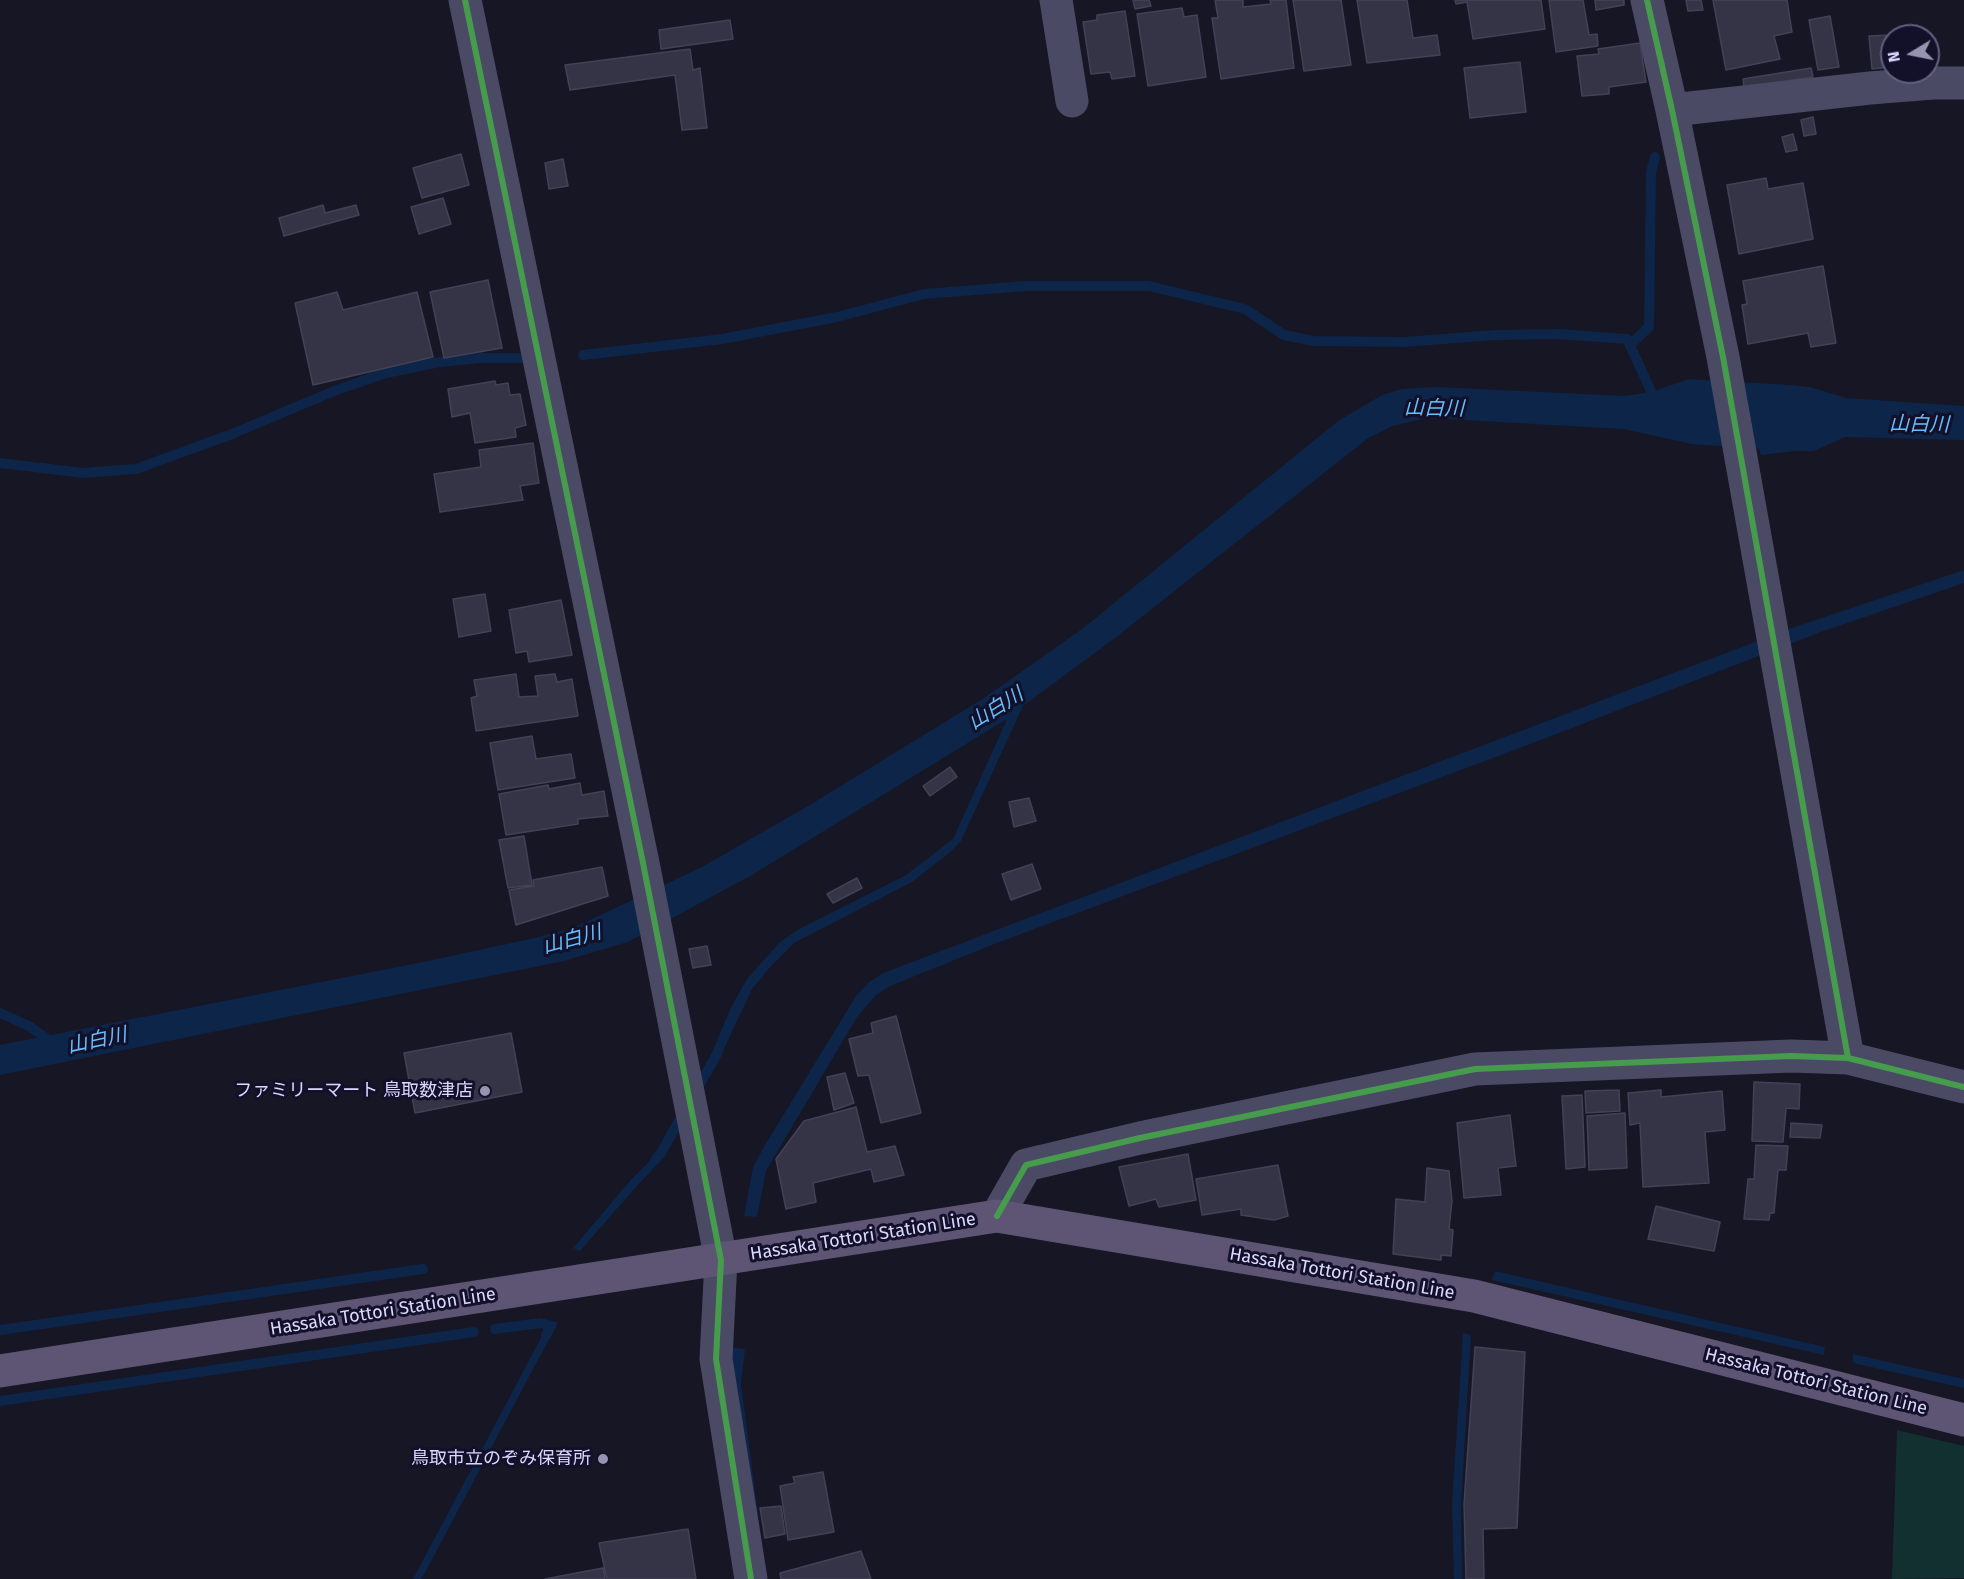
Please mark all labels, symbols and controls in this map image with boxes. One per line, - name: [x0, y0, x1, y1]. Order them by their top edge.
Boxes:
- north arrow: [1880, 24, 1940, 84]
- text: N: [1883, 50, 1904, 64]
- water label: 山白川: [1404, 396, 1464, 422]
- water label: 山白川: [1889, 412, 1949, 438]
- water label: 山白川: [964, 683, 1028, 735]
- water label: 山白川: [540, 921, 604, 959]
- water label: 山白川: [65, 1023, 129, 1059]
- place label: ファミリーマート 鳥取数津店: [234, 1080, 473, 1102]
- marker: ファミリーマート 鳥取数津店: [478, 1084, 492, 1098]
- street label: Hassaka Tottori Station Line: [749, 1208, 977, 1266]
- street label: Hassaka Tottori Station Line: [1228, 1244, 1456, 1304]
- street label: Hassaka Tottori Station Line: [269, 1283, 497, 1341]
- street label: Hassaka Tottori Station Line: [1703, 1344, 1929, 1420]
- place label: 鳥取市立のぞみ保育所: [411, 1448, 591, 1470]
- marker: 鳥取市立のぞみ保育所: [596, 1452, 610, 1466]

